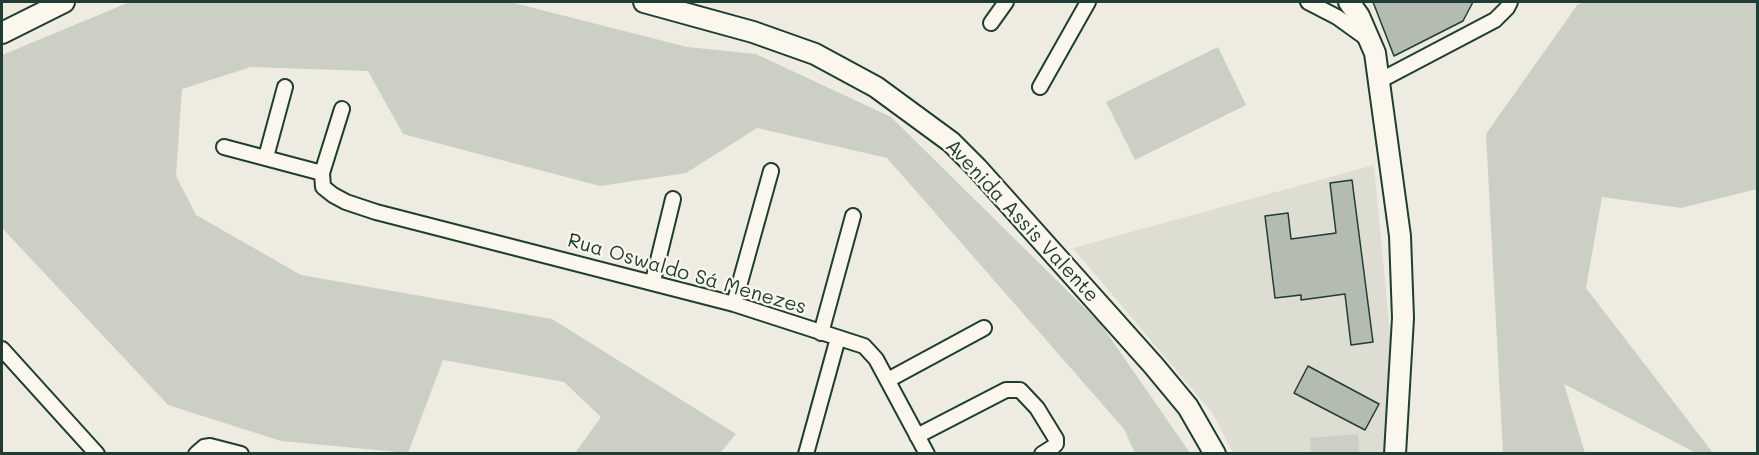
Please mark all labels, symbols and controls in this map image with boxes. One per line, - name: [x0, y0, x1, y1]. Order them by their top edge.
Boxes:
- street label: Avenida Assis Valente: [940, 135, 1104, 307]
- street label: Rua Oswaldo Sá Menezes: [565, 228, 809, 320]

